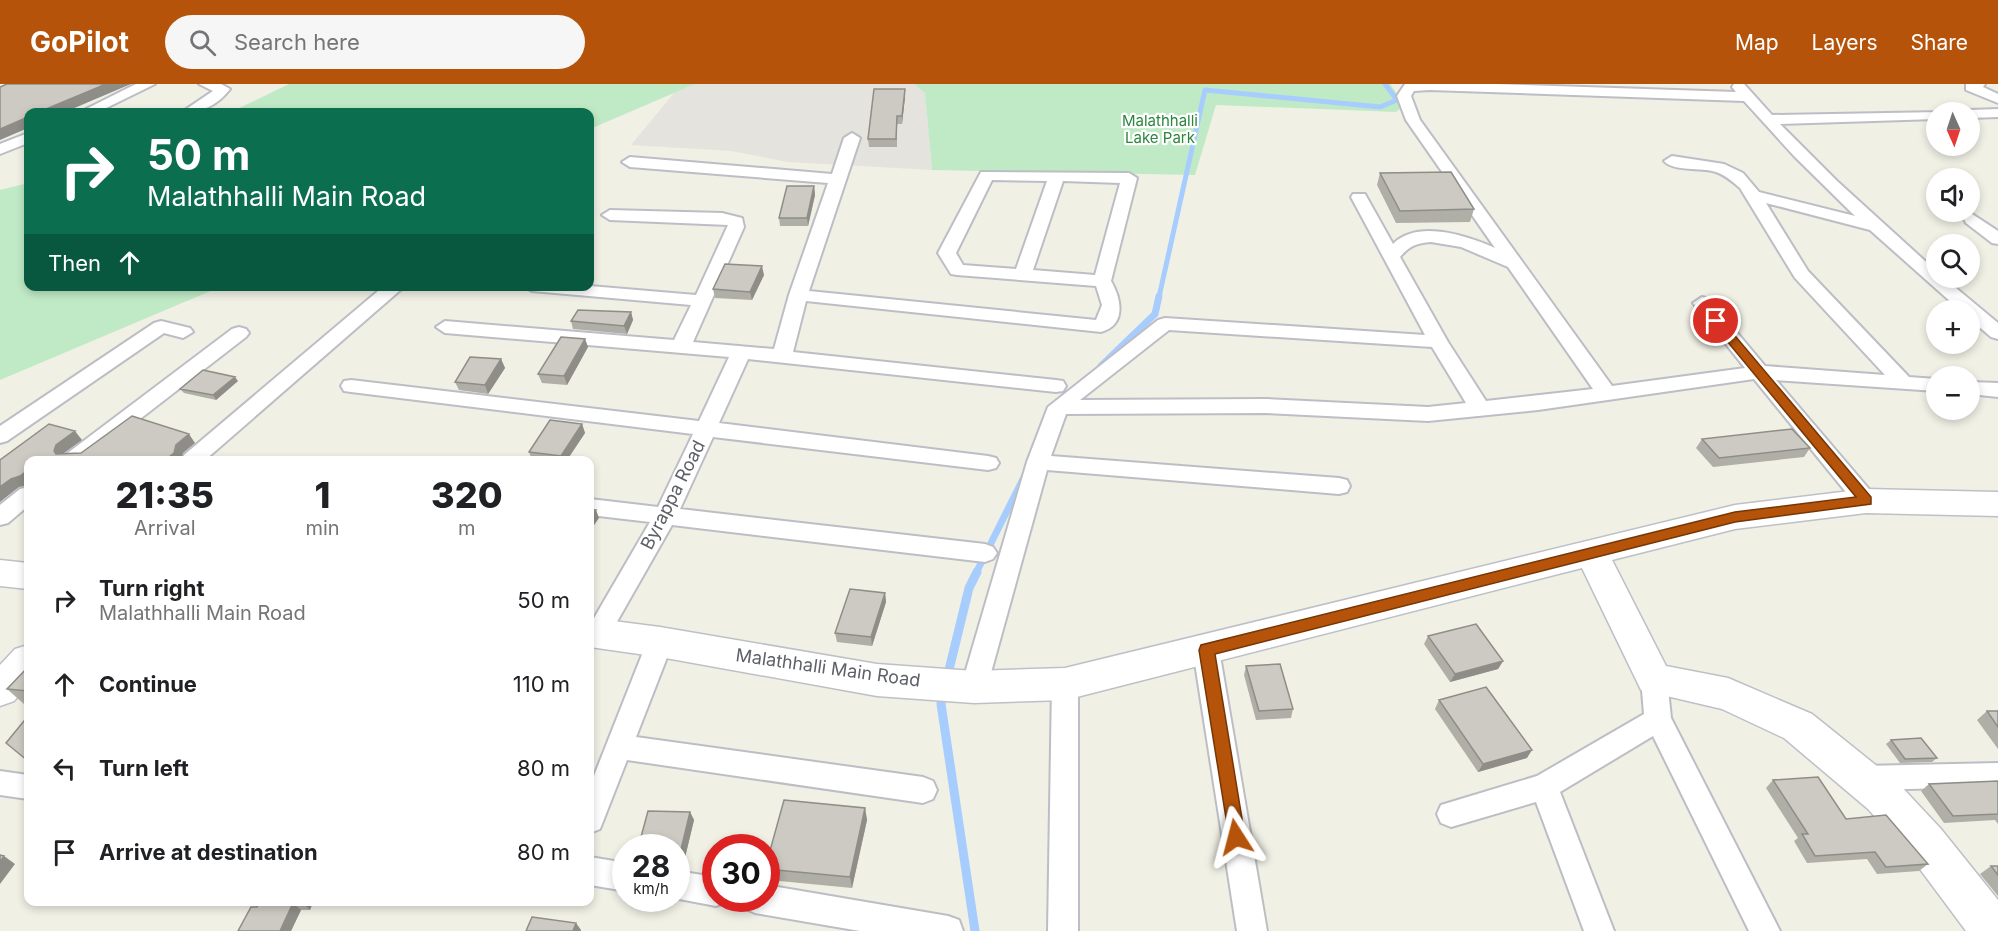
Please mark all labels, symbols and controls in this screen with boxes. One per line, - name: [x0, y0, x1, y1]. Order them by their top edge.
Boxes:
- search box: [165, 15, 585, 69]
- text: GoPilot: [30, 25, 129, 59]
- icon: search: [186, 26, 219, 59]
- text: Search here: [234, 29, 360, 55]
- text: Map: [1735, 30, 1779, 55]
- text: Layers: [1812, 30, 1878, 55]
- text: Share: [1911, 30, 1968, 55]
- north arrow: [1926, 102, 1980, 156]
- map controls: [1926, 102, 1980, 420]
- park label: Malathhalli Lake Park: [1122, 111, 1198, 147]
- text: 50 m: [147, 129, 250, 180]
- icon: right: [48, 132, 126, 210]
- button: sound: [1926, 168, 1980, 222]
- text: Malathhalli Main Road: [147, 180, 426, 213]
- button: search: [1926, 234, 1980, 288]
- icon: ahead: [113, 246, 146, 279]
- text: Then: [48, 250, 101, 276]
- pin: [1690, 295, 1741, 346]
- button: +: [1926, 300, 1980, 354]
- icon: arrive: [1699, 304, 1732, 337]
- button: −: [1926, 366, 1980, 420]
- street label: Byrappa Road: [636, 437, 709, 553]
- text: 21:35: [115, 473, 214, 517]
- text: 1: [315, 473, 331, 517]
- text: 320: [431, 473, 503, 517]
- text: Arrival: [134, 516, 196, 540]
- text: min: [305, 516, 340, 540]
- text: m: [458, 516, 476, 540]
- text: Turn right: [99, 575, 205, 601]
- icon: right: [48, 584, 81, 617]
- text: 50 m: [517, 587, 570, 613]
- text: Malathhalli Main Road: [99, 601, 306, 625]
- street label: Malathhalli Main Road: [734, 644, 922, 691]
- icon: ahead: [48, 668, 81, 701]
- text: Continue: [99, 671, 197, 697]
- text: 110 m: [513, 671, 570, 697]
- icon: left: [48, 752, 81, 785]
- text: Turn left: [99, 755, 189, 781]
- text: 80 m: [517, 755, 570, 781]
- position arrow: [1204, 805, 1268, 869]
- speed limit sign: 30: [702, 834, 780, 912]
- icon: arrive: [48, 836, 81, 869]
- text: Arrive at destination: [99, 839, 318, 865]
- text: 80 m: [517, 839, 570, 865]
- text: 28: [632, 848, 670, 884]
- text: km/h: [633, 879, 669, 898]

